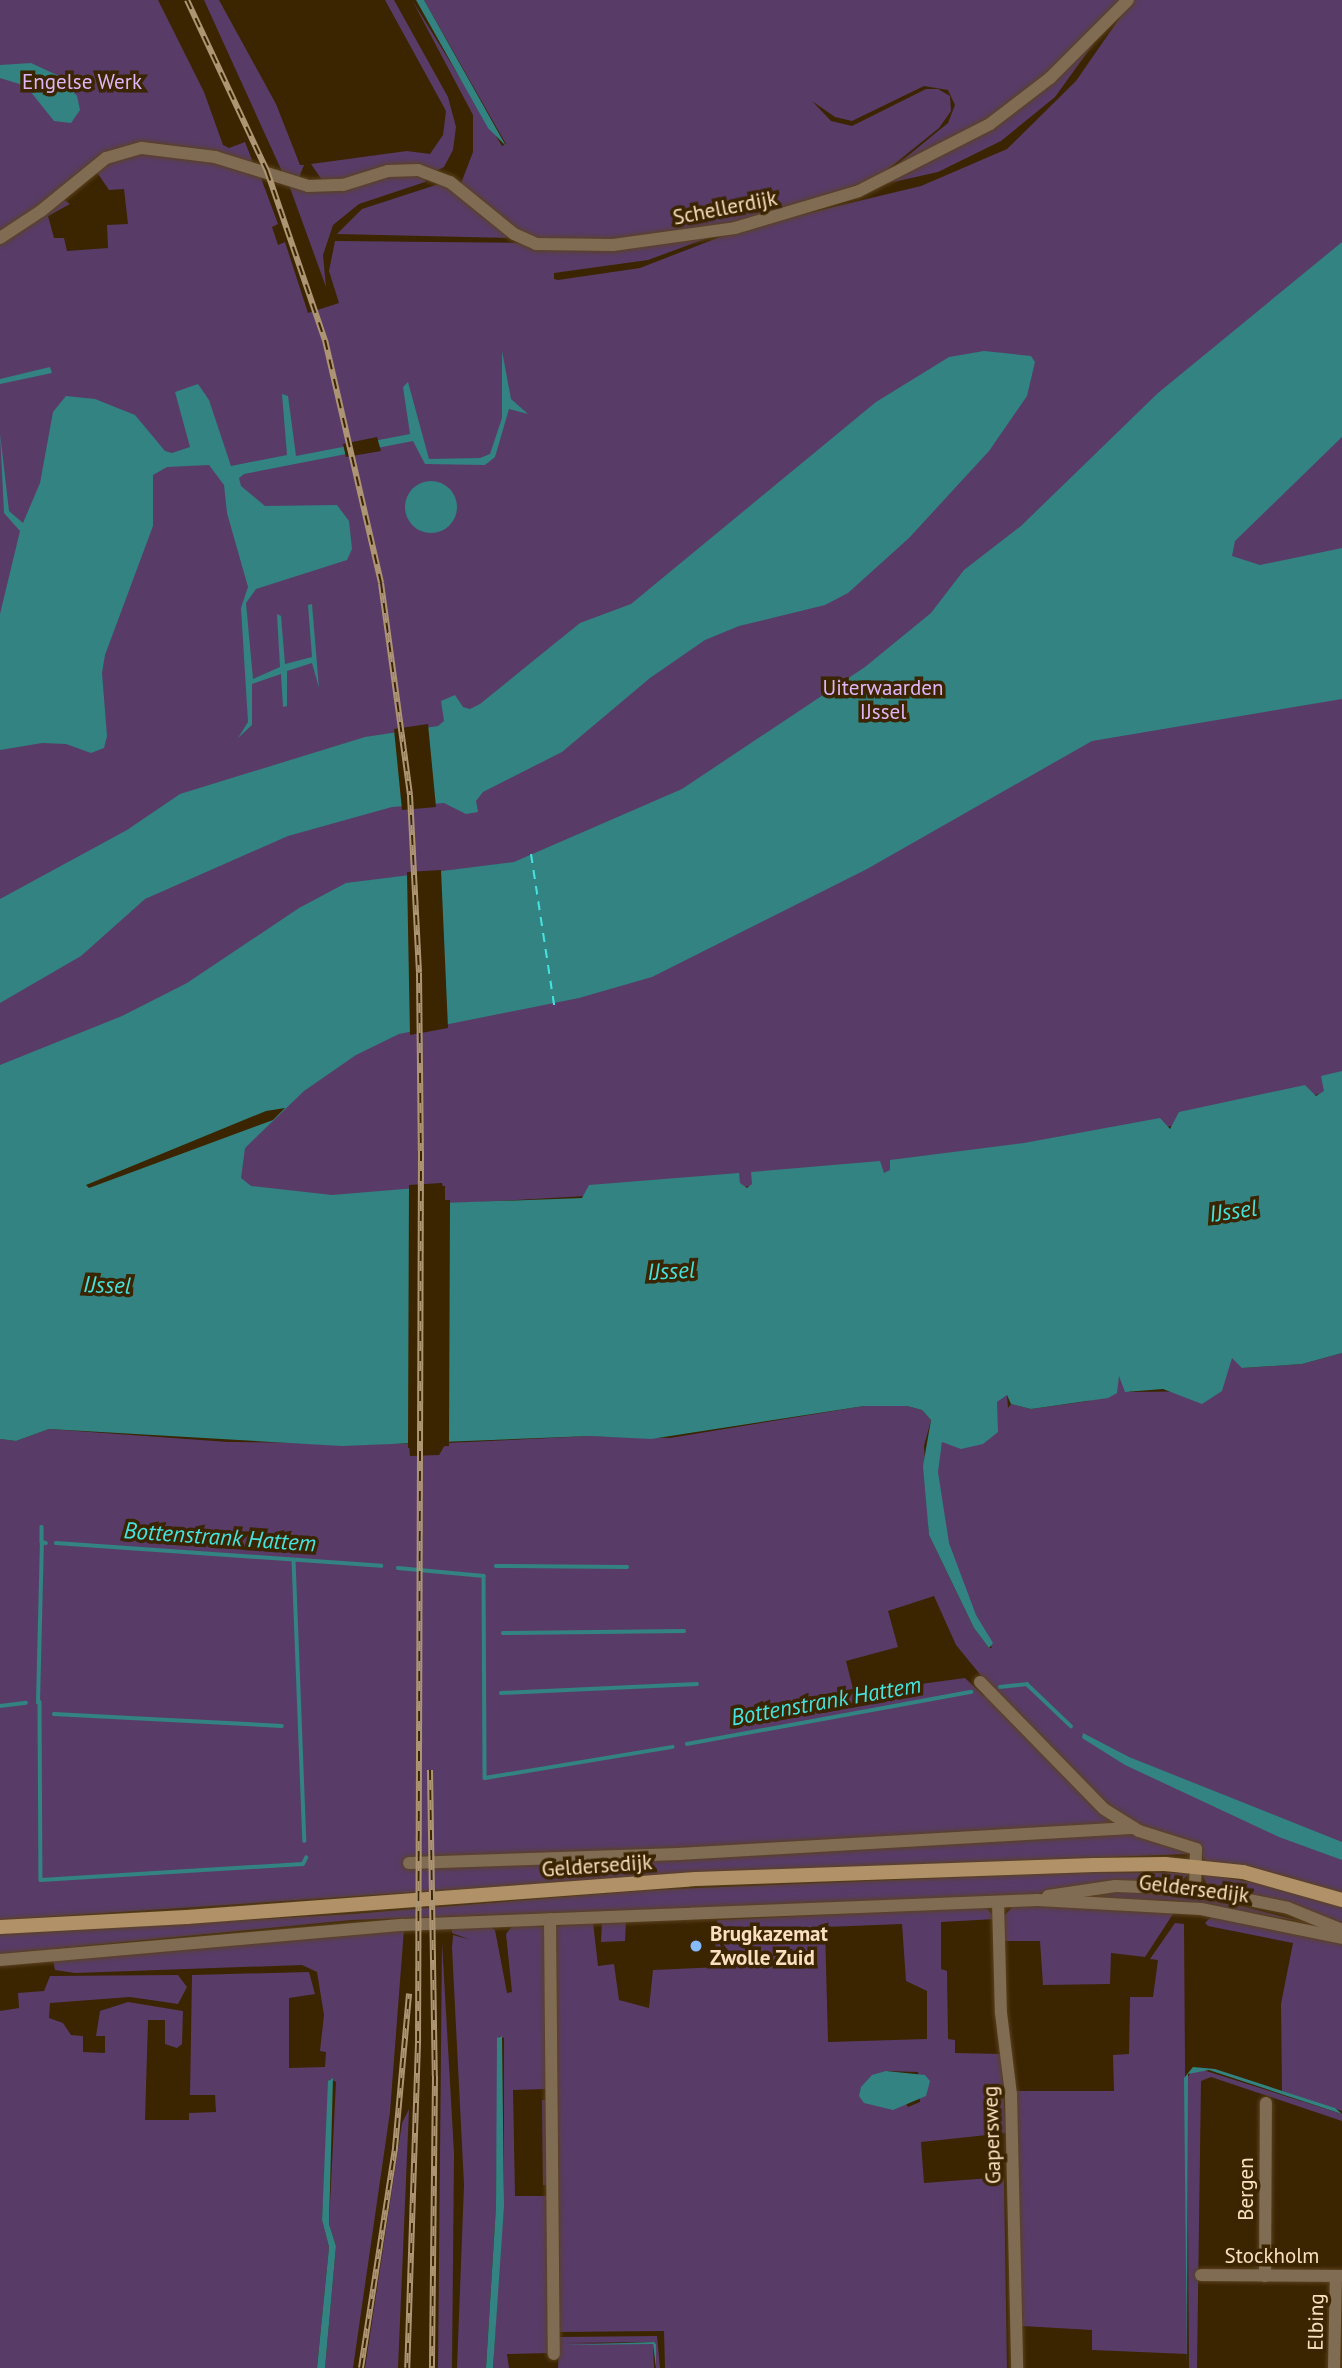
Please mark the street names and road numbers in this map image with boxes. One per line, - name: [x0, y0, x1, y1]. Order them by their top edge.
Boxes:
- street label: Schellerdijk: [671, 186, 779, 230]
- street label: Geldersedijk: [541, 1850, 653, 1882]
- street label: Geldersedijk: [1137, 1870, 1251, 1908]
- street label: Gapersweg: [978, 2085, 1006, 2185]
- street label: Bergen: [1233, 2157, 1259, 2221]
- street label: Stockholm: [1225, 2243, 1319, 2269]
- street label: Elbing: [1303, 2293, 1329, 2351]

